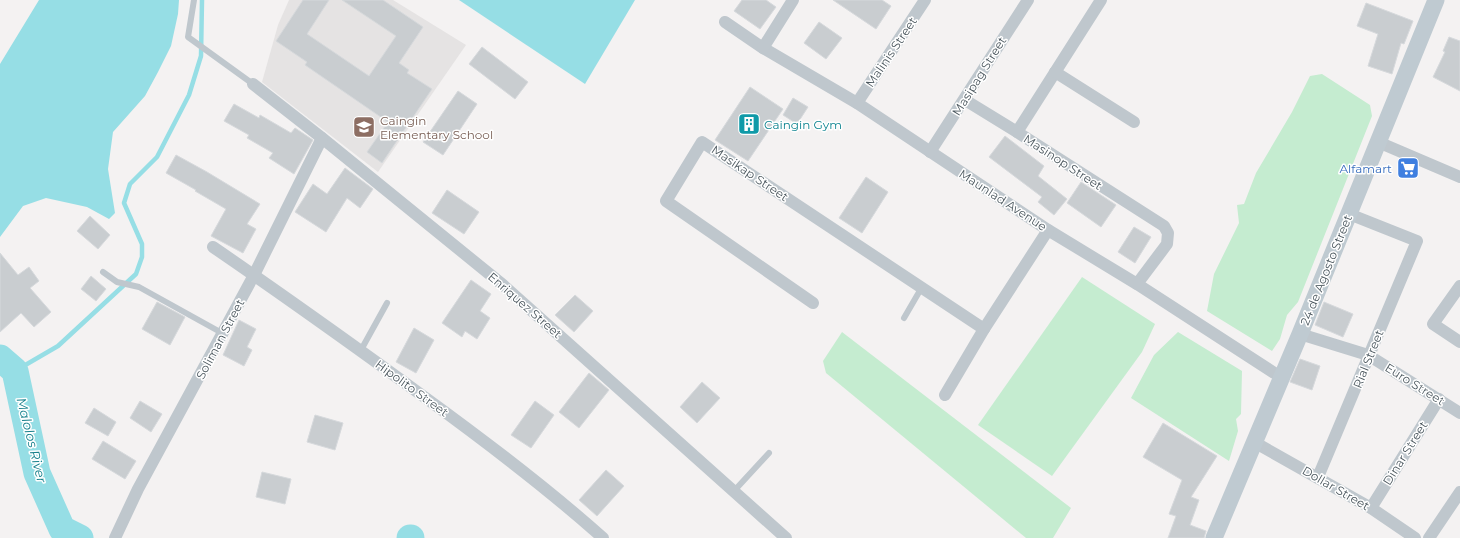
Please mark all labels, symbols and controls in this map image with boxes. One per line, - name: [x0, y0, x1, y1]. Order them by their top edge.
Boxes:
- street label: Malinis Street: [862, 14, 920, 90]
- street label: Masipag Street: [949, 34, 1009, 118]
- building icon: Caingin Gym: [736, 111, 762, 137]
- place label: Caingin Elementary School: [380, 113, 493, 142]
- school or university icon: Caingin Elementary School: [351, 114, 377, 140]
- place label: Caingin Gym: [764, 117, 842, 132]
- street label: Masinop Street: [1021, 131, 1105, 193]
- street label: Masikap Street: [709, 142, 791, 204]
- supermarket icon: Alfamart: [1395, 155, 1421, 181]
- place label: Alfamart: [1339, 161, 1392, 176]
- street label: Maunlad Avenue: [956, 166, 1050, 234]
- street label: 24 de Agosto Street: [1297, 212, 1355, 327]
- street label: Enriquez Street: [485, 269, 565, 341]
- street label: Soliman Street: [193, 296, 248, 382]
- street label: Rial Street: [1350, 328, 1387, 390]
- street label: Hipolito Street: [373, 356, 452, 420]
- street label: Euro Street: [1382, 360, 1448, 408]
- water label: Malolos River: [14, 396, 50, 485]
- street label: Dinar Street: [1379, 418, 1431, 488]
- street label: Dollar Street: [1300, 463, 1372, 513]

